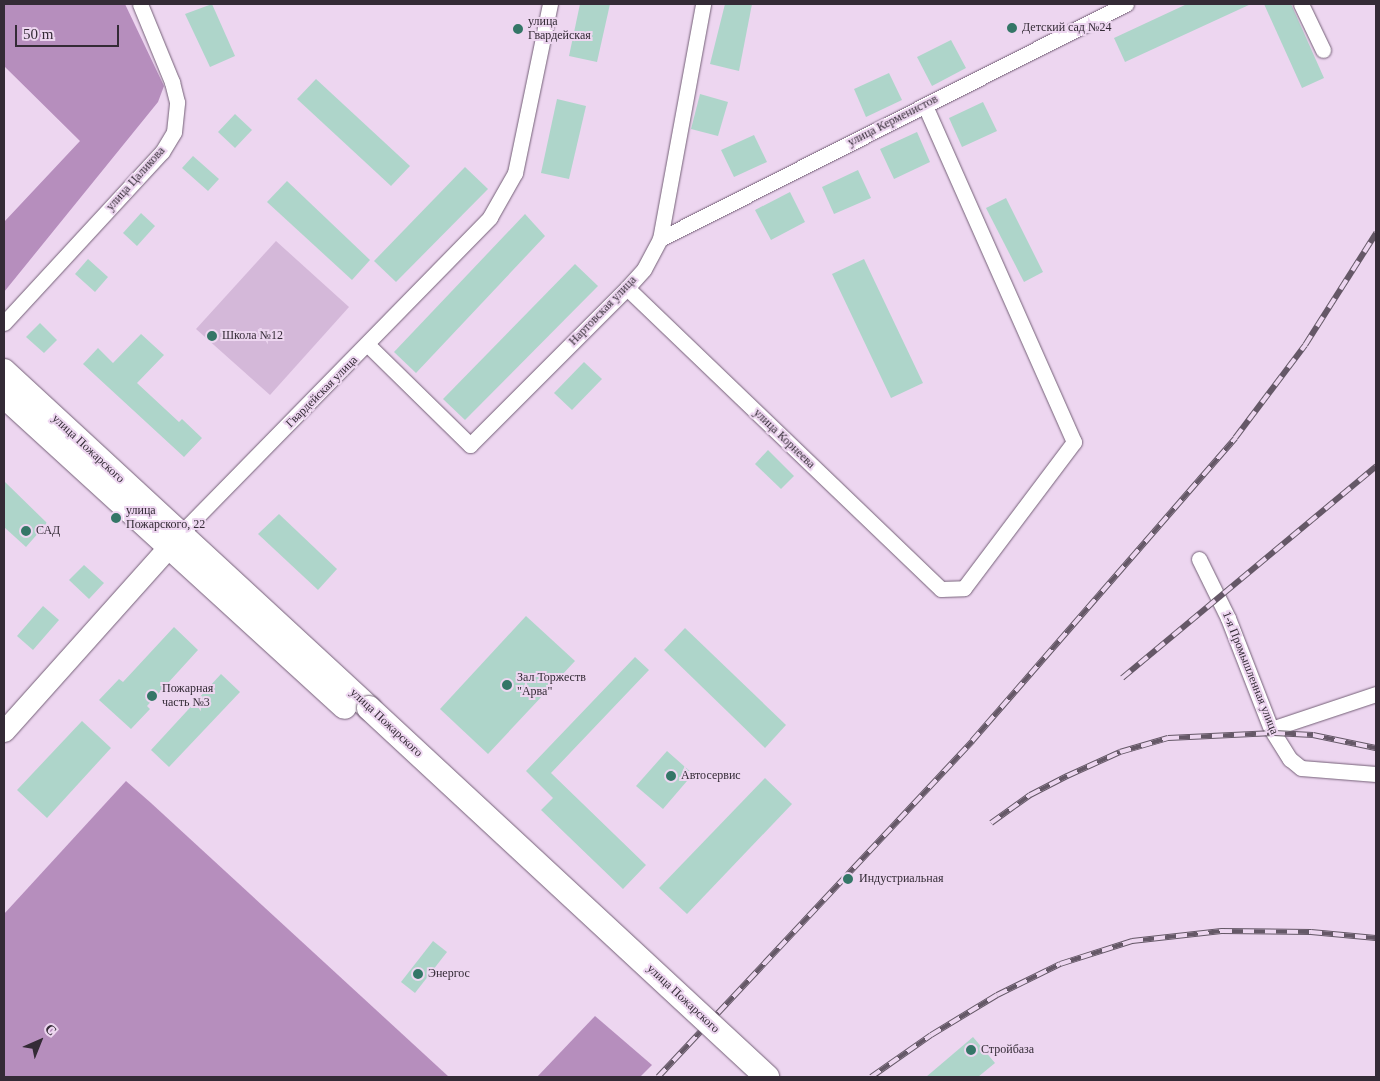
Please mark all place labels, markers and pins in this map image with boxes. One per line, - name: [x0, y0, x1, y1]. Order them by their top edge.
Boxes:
- place label: улица Гвардейская: [528, 15, 591, 43]
- place label: Детский сад №24: [1022, 21, 1111, 35]
- marker: Детский сад №24: [1006, 22, 1018, 34]
- marker: улица Гвардейская: [512, 23, 524, 35]
- place label: Школа №12: [222, 329, 283, 343]
- marker: Школа №12: [206, 330, 218, 342]
- place label: улица Пожарского, 22: [126, 504, 205, 532]
- marker: улица Пожарского, 22: [110, 512, 122, 524]
- place label: САД: [36, 524, 60, 538]
- marker: САД: [20, 525, 32, 537]
- place label: Зал Торжеств "Арва": [517, 671, 586, 699]
- marker: Зал Торжеств "Арва": [501, 679, 513, 691]
- place label: Пожарная часть №3: [162, 682, 213, 710]
- marker: Пожарная часть №3: [146, 690, 158, 702]
- place label: Автосервис: [681, 769, 741, 783]
- marker: Автосервис: [665, 770, 677, 782]
- marker: Индустриальная: [841, 872, 855, 886]
- place label: Индустриальная: [859, 872, 943, 886]
- place label: Энергос: [428, 967, 470, 981]
- marker: Энергос: [412, 968, 424, 980]
- place label: Стройбаза: [981, 1043, 1034, 1057]
- marker: Стройбаза: [965, 1044, 977, 1056]

